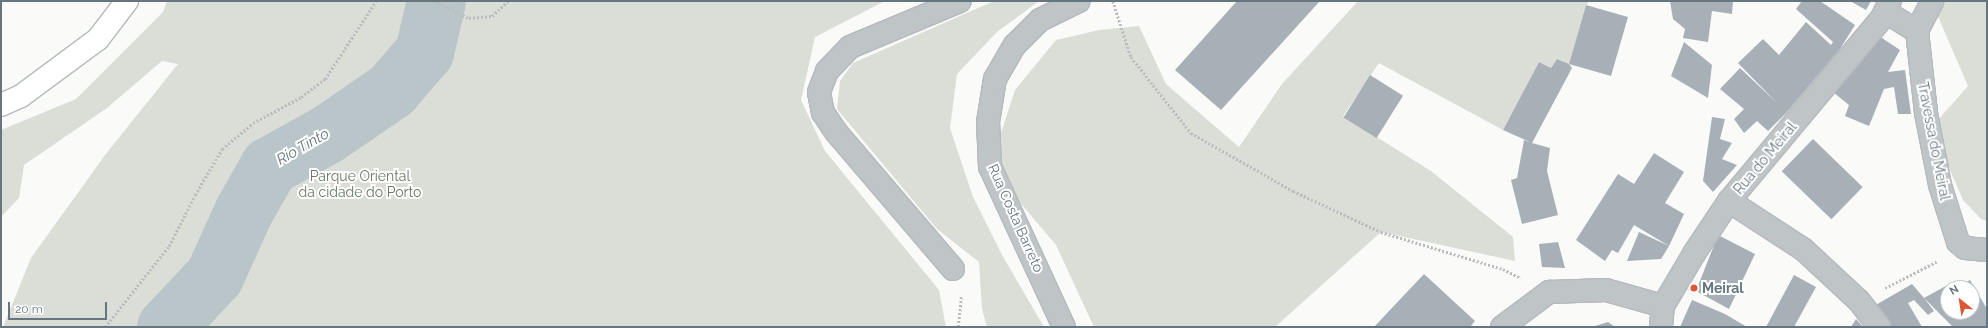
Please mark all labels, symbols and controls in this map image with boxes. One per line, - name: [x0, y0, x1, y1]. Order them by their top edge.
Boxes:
- street label: Travessa do Meiral: [1914, 80, 1954, 202]
- street label: Rua do Meiral: [1730, 119, 1800, 197]
- water label: Rio Tinto: [273, 125, 333, 169]
- street label: Rua Costa Barreto: [985, 161, 1047, 275]
- park label: Parque Oriental da cidade do Porto: [299, 168, 421, 200]
- place label: Meiral: [1702, 280, 1744, 296]
- north arrow: [1940, 280, 1980, 320]
- text: N: [1947, 282, 1961, 298]
- marker: Meiral: [1689, 283, 1699, 293]
- scale bar: [10, 294, 109, 320]
- text: 20 m: [15, 302, 43, 316]

